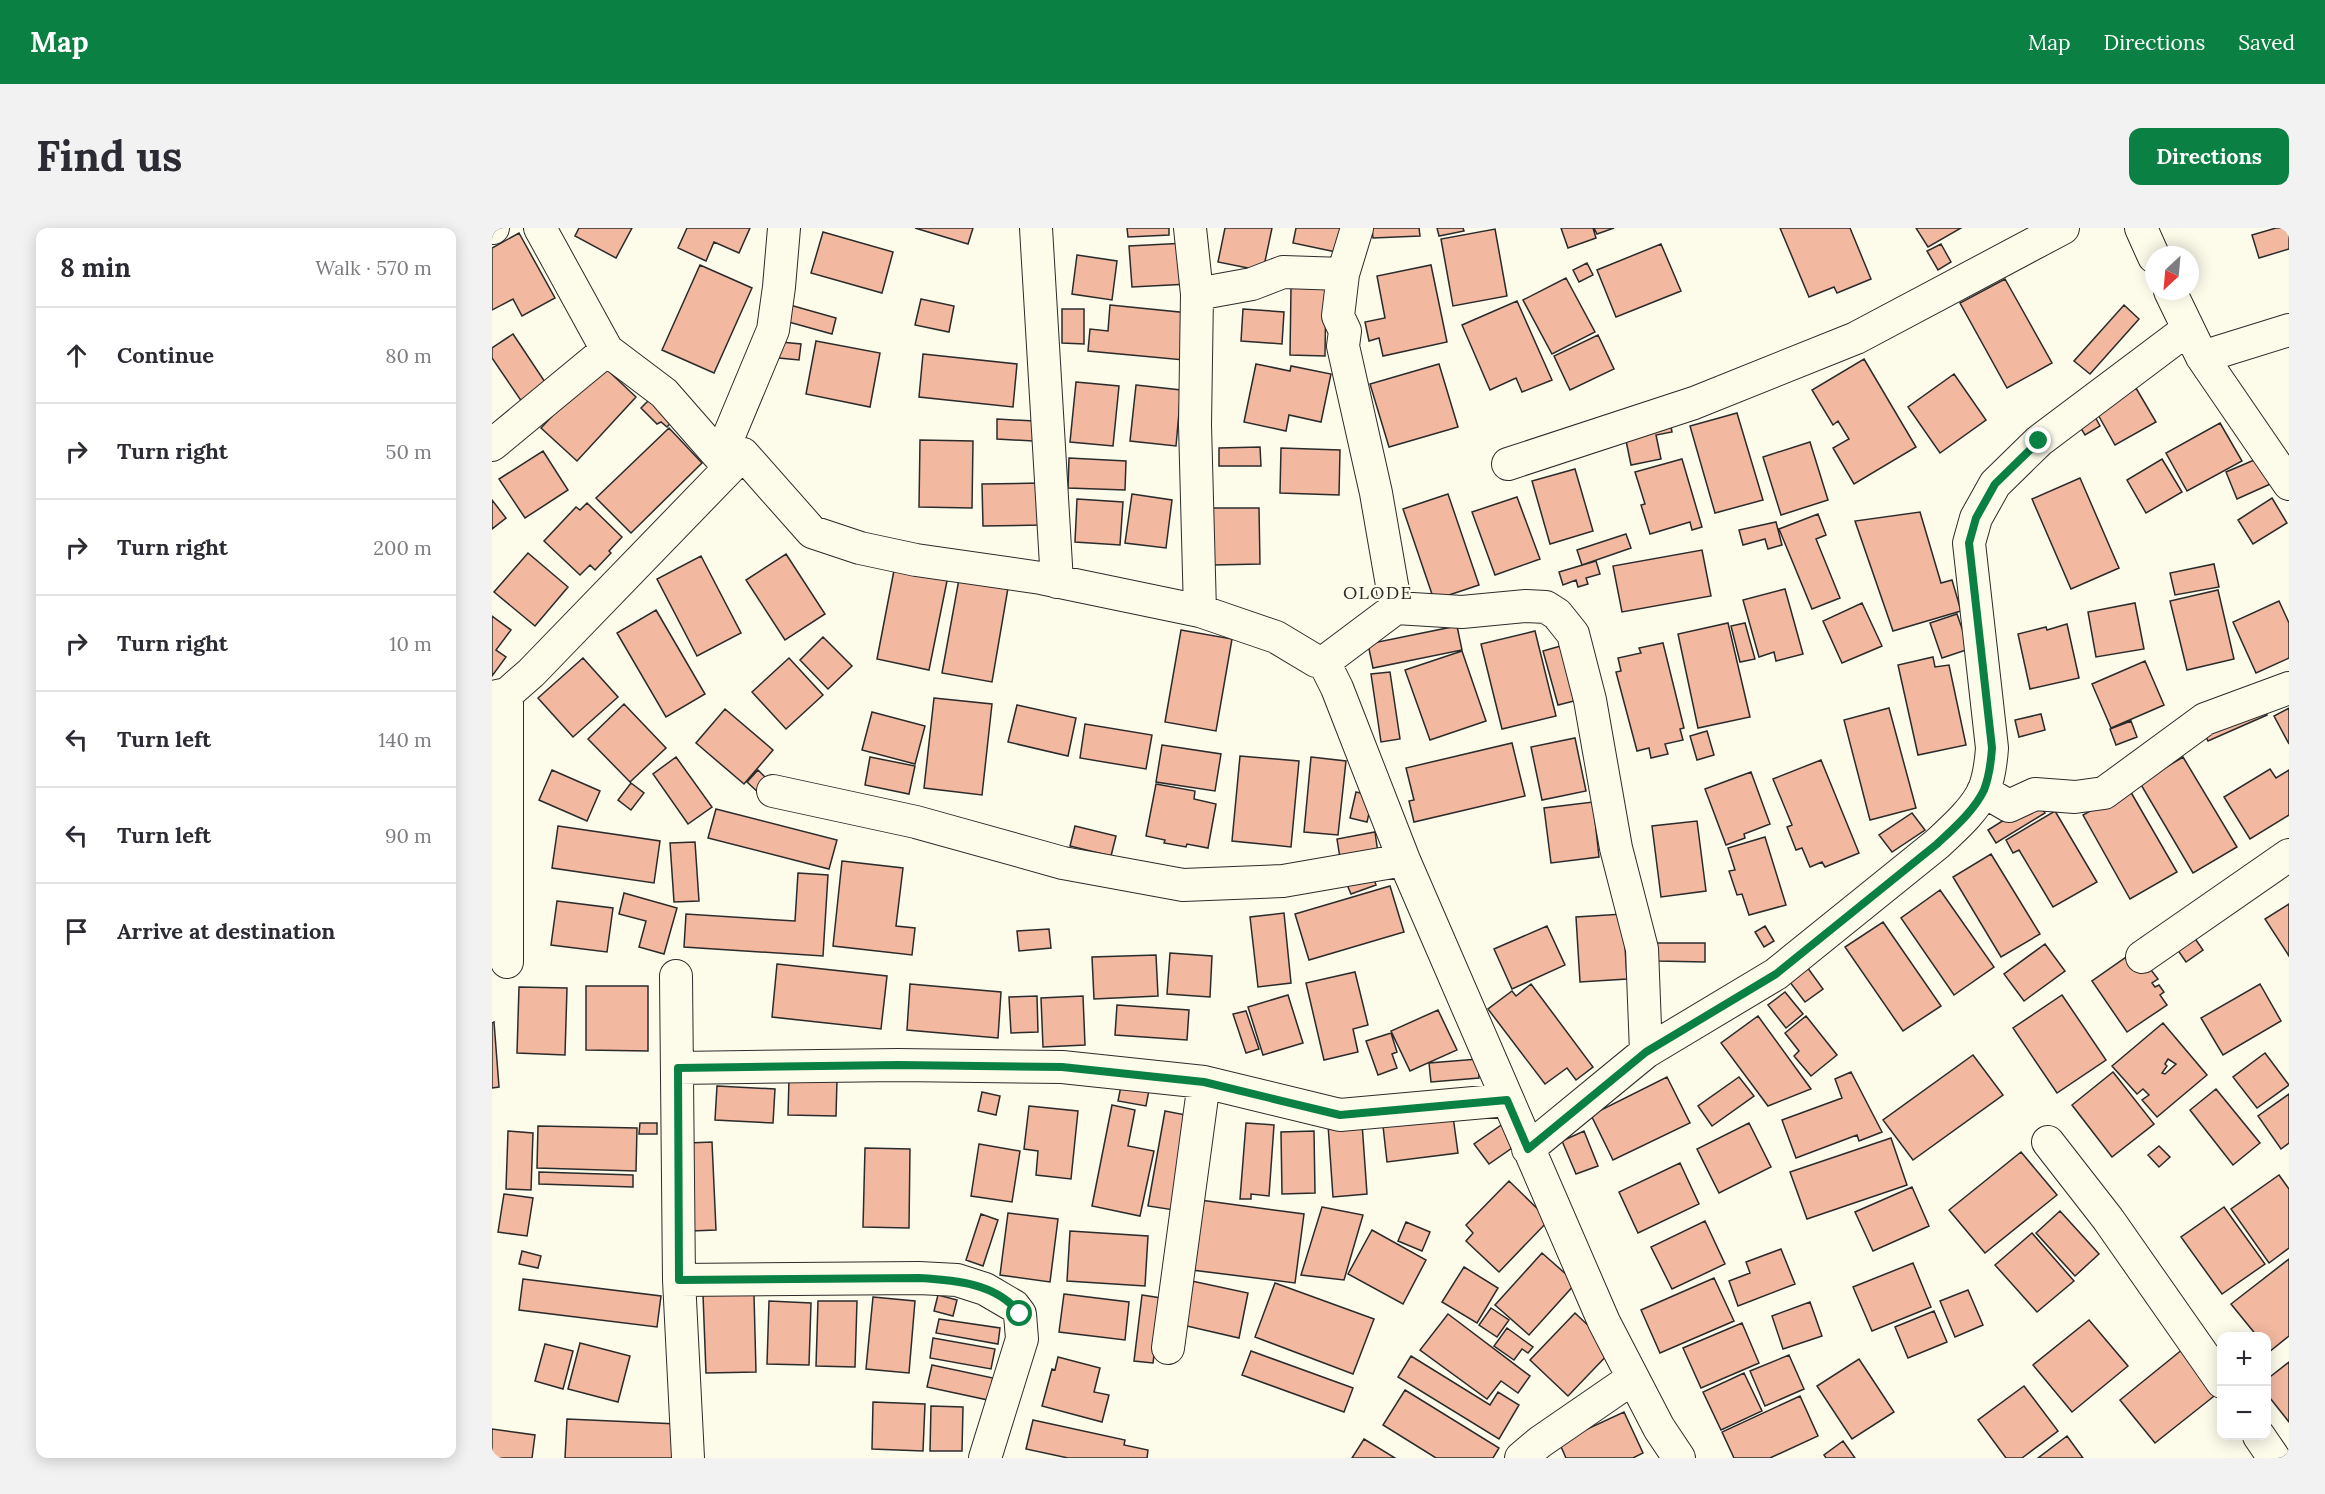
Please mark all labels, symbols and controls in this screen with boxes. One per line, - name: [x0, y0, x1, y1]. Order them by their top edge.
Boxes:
- text: Map: [30, 24, 89, 60]
- text: Map: [2028, 29, 2071, 56]
- text: Directions: [2104, 29, 2205, 56]
- text: Saved: [2238, 29, 2295, 56]
- button: Directions: [2129, 128, 2289, 185]
- text: Find us: [36, 129, 182, 183]
- north arrow: [2145, 246, 2199, 300]
- text: 8 min: [60, 251, 131, 284]
- text: Walk · 570 m: [315, 255, 432, 280]
- icon: ahead: [60, 339, 93, 372]
- text: Continue: [117, 341, 214, 369]
- text: 80 m: [385, 343, 432, 368]
- route end: [2025, 427, 2051, 453]
- icon: right: [60, 435, 93, 468]
- text: Turn right: [117, 437, 228, 465]
- text: 50 m: [386, 439, 432, 464]
- icon: right: [60, 531, 93, 564]
- text: Turn right: [117, 533, 228, 561]
- text: 200 m: [373, 535, 432, 560]
- district label: OLODE: [1343, 581, 1413, 604]
- icon: right: [60, 627, 93, 660]
- text: Turn right: [117, 629, 228, 657]
- text: 10 m: [389, 631, 432, 656]
- icon: left: [60, 723, 93, 756]
- text: Turn left: [117, 725, 211, 753]
- text: 140 m: [378, 727, 432, 752]
- icon: left: [60, 819, 93, 852]
- text: Turn left: [117, 821, 211, 849]
- text: 90 m: [385, 823, 432, 848]
- icon: arrive: [60, 915, 93, 948]
- text: Arrive at destination: [117, 917, 335, 945]
- route start: [1006, 1300, 1032, 1326]
- map controls: [2217, 1332, 2271, 1440]
- button: +: [2217, 1332, 2271, 1386]
- button: −: [2217, 1386, 2271, 1440]

